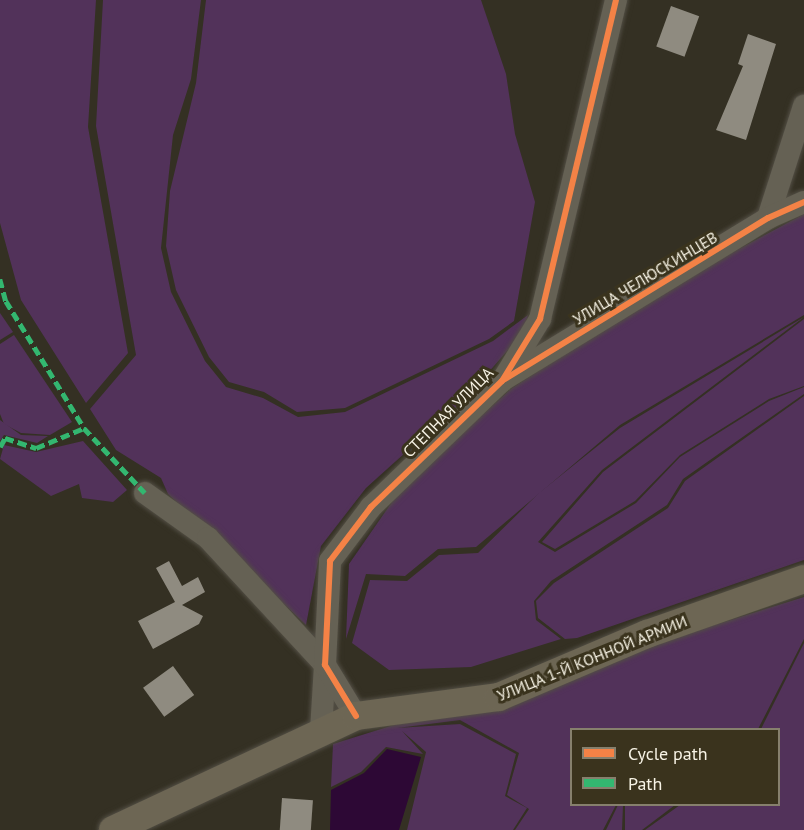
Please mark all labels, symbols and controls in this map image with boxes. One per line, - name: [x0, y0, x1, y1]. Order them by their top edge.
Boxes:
- street label: УЛИЦА ЧЕЛЮСКИНЦЕВ: [569, 227, 721, 329]
- street label: СТЕПНАЯ УЛИЦА: [399, 363, 497, 461]
- street label: УЛИЦА 1-Й КОННОЙ АРМИИ: [494, 611, 690, 705]
- legend: [570, 728, 780, 806]
- text: Cycle path: [628, 742, 708, 765]
- text: Path: [628, 772, 662, 795]

